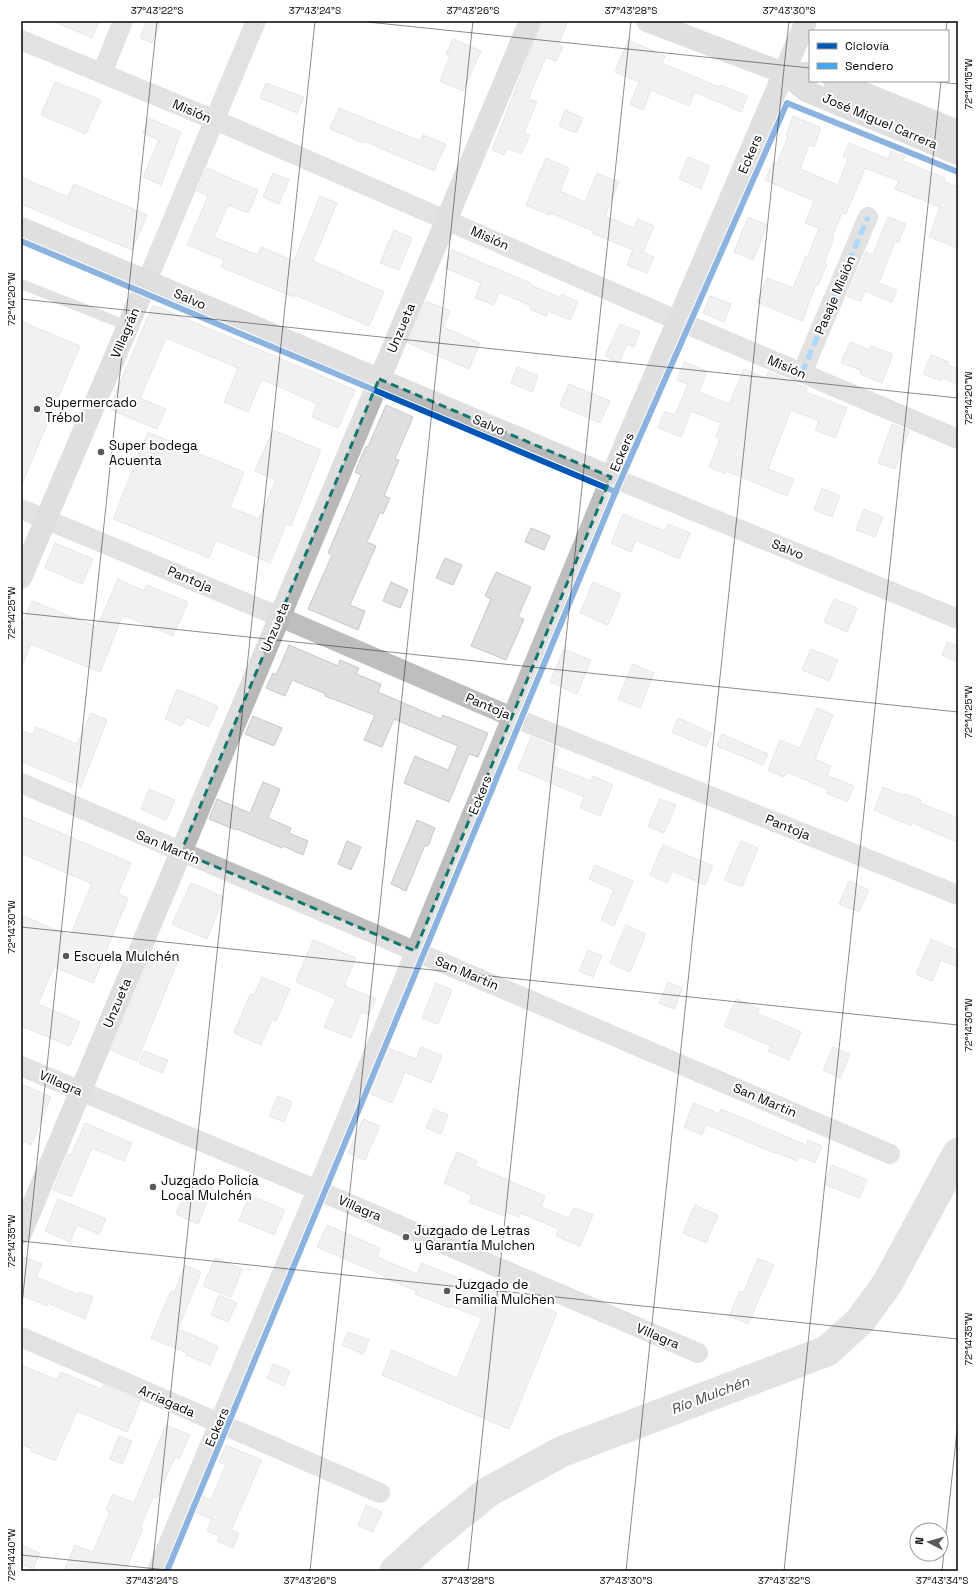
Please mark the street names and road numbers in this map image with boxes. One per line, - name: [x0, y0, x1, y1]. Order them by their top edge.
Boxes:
- street label: José Miguel Carrera: [820, 89, 941, 153]
- street label: Misión: [170, 95, 214, 127]
- street label: Eckers: [734, 132, 766, 176]
- street label: Misión: [468, 222, 512, 254]
- street label: Pasaje Misión: [811, 253, 859, 337]
- street label: Salvo: [171, 285, 209, 313]
- street label: Unzueta: [383, 300, 419, 355]
- street label: Villagrán: [107, 305, 143, 361]
- street label: Misión: [765, 351, 809, 383]
- street label: Salvo: [470, 411, 508, 439]
- street label: Eckers: [606, 430, 638, 474]
- street label: Salvo: [769, 535, 807, 563]
- street label: Pantoja: [165, 562, 216, 596]
- street label: Unzueta: [257, 599, 293, 654]
- street label: Pantoja: [463, 689, 514, 723]
- street label: Eckers: [464, 773, 496, 817]
- street label: Pantoja: [763, 810, 814, 844]
- street label: San Martín: [134, 826, 202, 868]
- street label: San Martín: [433, 952, 501, 994]
- street label: Unzueta: [99, 975, 135, 1030]
- street label: Villagra: [37, 1066, 86, 1100]
- street label: San Martín: [731, 1079, 799, 1121]
- street label: Villagra: [336, 1191, 385, 1225]
- street label: Villagra: [634, 1319, 683, 1353]
- street label: Arriagada: [136, 1381, 198, 1421]
- street label: Eckers: [201, 1405, 233, 1449]

